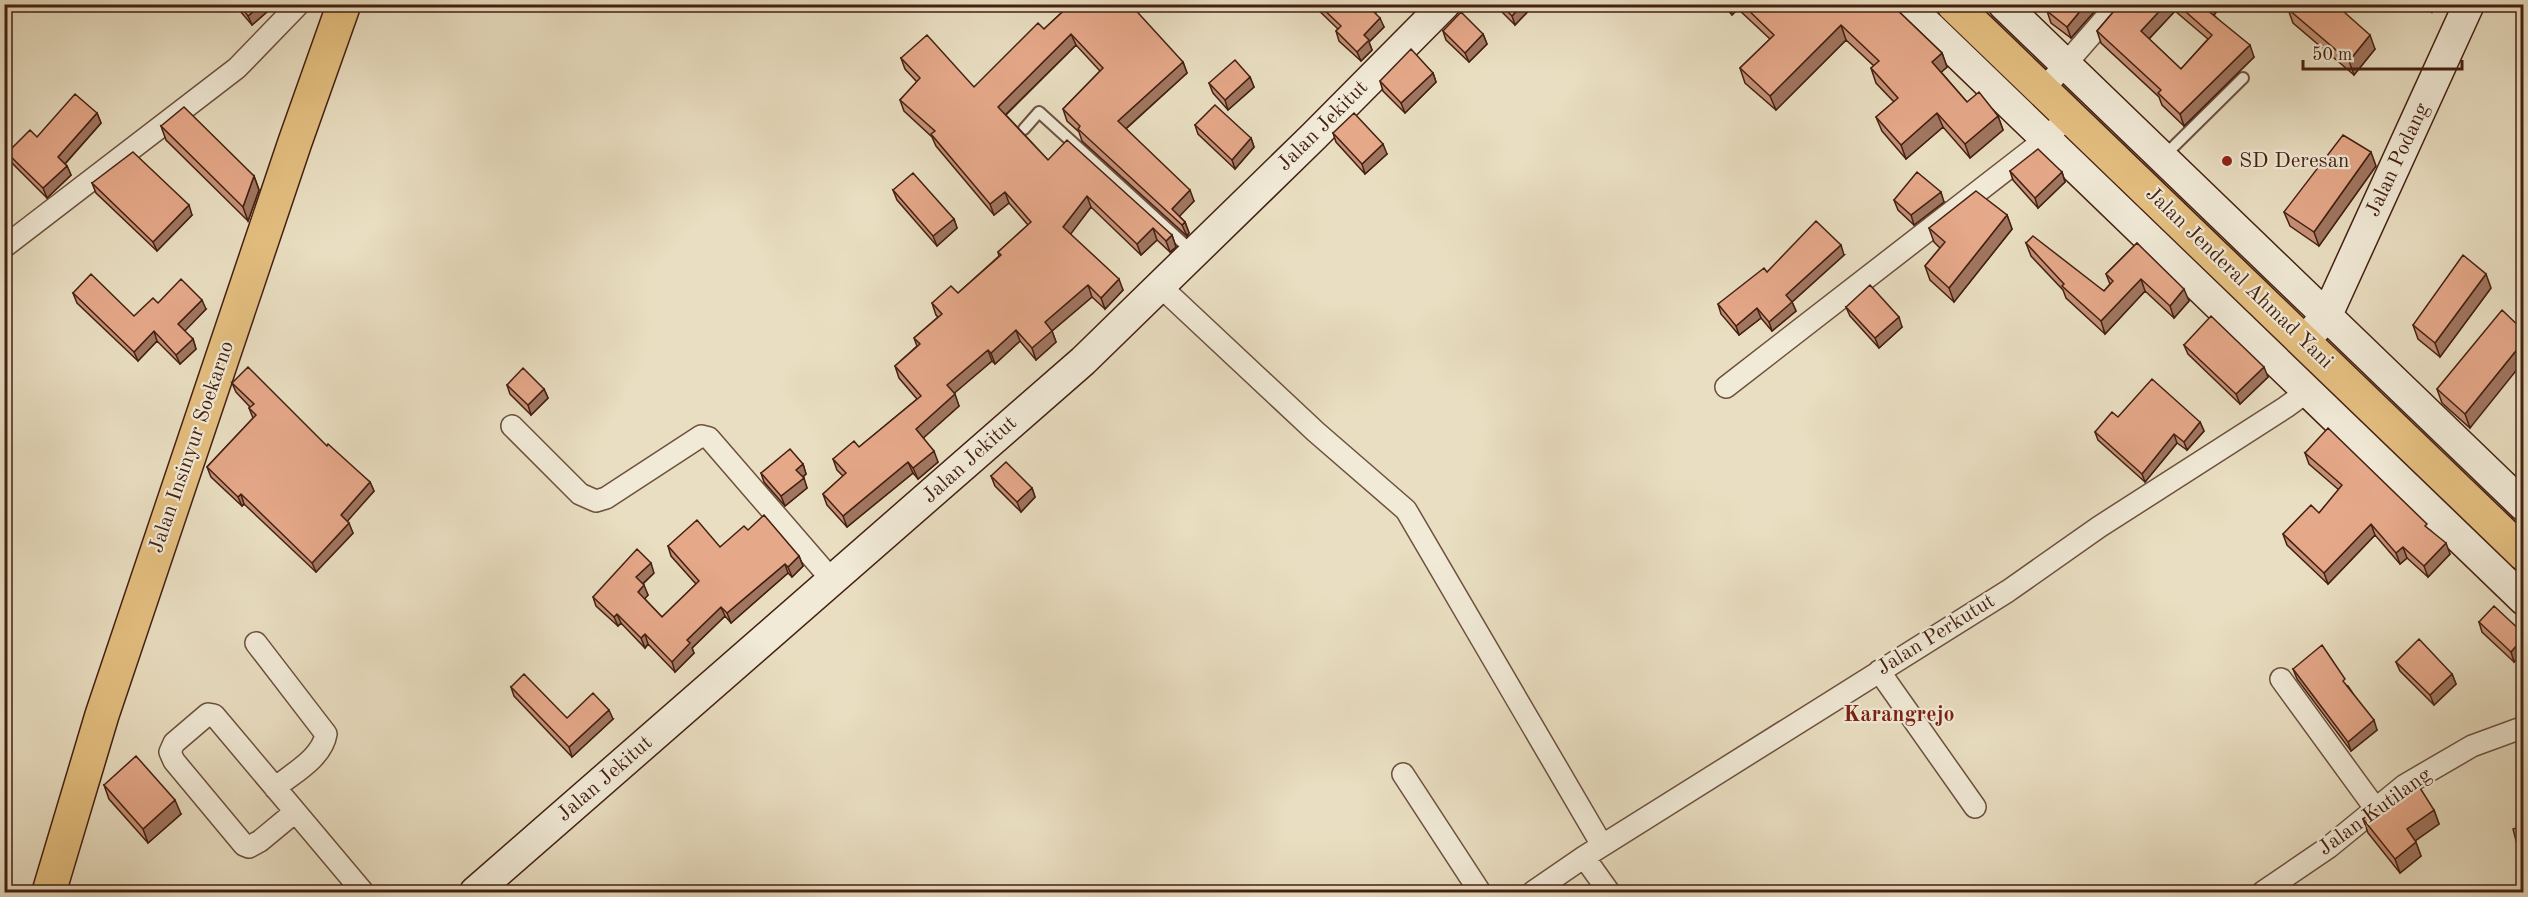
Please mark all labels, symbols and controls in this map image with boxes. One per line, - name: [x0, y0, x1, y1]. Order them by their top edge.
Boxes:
- scale bar: [2303, 33, 2462, 71]
- text: 50 m: [2312, 46, 2352, 64]
- street label: Jalan Jekitut: [1274, 77, 1372, 175]
- street label: Jalan Podang: [2363, 99, 2434, 220]
- place label: SD Deresan: [2239, 151, 2349, 172]
- marker: SD Deresan: [2220, 154, 2234, 168]
- street label: Jalan Jenderal Ahmad Yani: [2141, 183, 2337, 373]
- street label: Jalan Insinyur Soekarno: [146, 338, 238, 556]
- street label: Jalan Jekitut: [919, 413, 1021, 507]
- street label: Jalan Perkutut: [1873, 590, 1999, 680]
- district label: Karangrejo: [1843, 704, 1955, 726]
- street label: Jalan Jekitut: [553, 732, 657, 826]
- street label: Jalan Kutilang: [2315, 764, 2436, 860]

